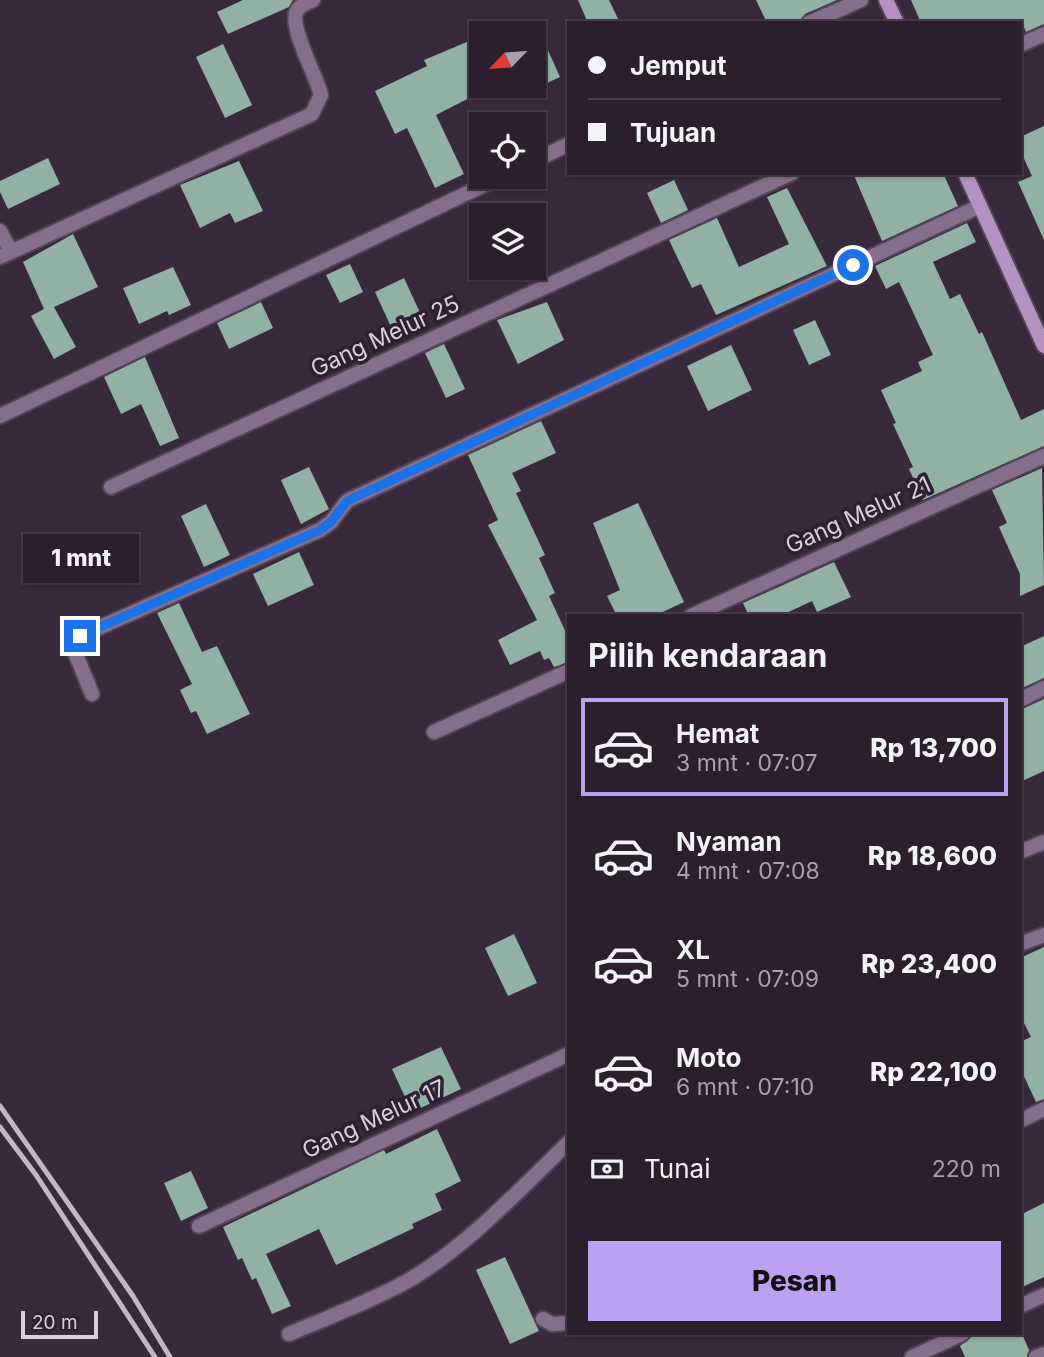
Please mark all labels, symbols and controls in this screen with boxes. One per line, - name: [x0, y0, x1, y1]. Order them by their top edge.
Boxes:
- north arrow: [469, 21, 546, 98]
- map controls: [469, 21, 546, 280]
- text: Jemput: [630, 50, 727, 81]
- button: locate: [469, 112, 546, 189]
- text: Tujuan: [630, 117, 716, 148]
- button: layers: [469, 203, 546, 280]
- route start: [837, 249, 869, 281]
- street label: Gang Melur 25: [306, 289, 464, 383]
- street label: Gang Melur 21: [781, 470, 935, 560]
- callout: 1 mnt: [22, 534, 138, 584]
- text: 1 mnt: [51, 544, 111, 572]
- route end: [64, 620, 96, 652]
- text: Pilih kendaraan: [588, 636, 828, 675]
- icon: car: [592, 716, 655, 779]
- text: Hemat: [676, 718, 759, 749]
- text: Rp 13,700: [870, 732, 997, 763]
- text: 3 mnt · 07:07: [676, 749, 818, 777]
- icon: car: [592, 824, 655, 887]
- text: Nyaman: [676, 826, 782, 857]
- text: Rp 18,600: [868, 840, 997, 871]
- text: 4 mnt · 07:08: [676, 857, 820, 885]
- icon: car: [592, 932, 655, 995]
- text: XL: [676, 934, 710, 965]
- text: Rp 23,400: [861, 948, 997, 979]
- text: 5 mnt · 07:09: [676, 965, 819, 993]
- icon: car: [592, 1040, 655, 1103]
- text: Moto: [676, 1042, 741, 1073]
- text: Rp 22,100: [870, 1056, 997, 1087]
- text: 6 mnt · 07:10: [676, 1073, 814, 1101]
- street label: Gang Melur 17: [298, 1074, 450, 1164]
- icon: cash: [588, 1150, 626, 1188]
- text: Tunai: [644, 1153, 711, 1184]
- text: 220 m: [932, 1155, 1001, 1183]
- button: Pesan: [588, 1241, 1001, 1321]
- scale bar: [21, 1308, 98, 1340]
- text: 20 m: [32, 1311, 78, 1334]

